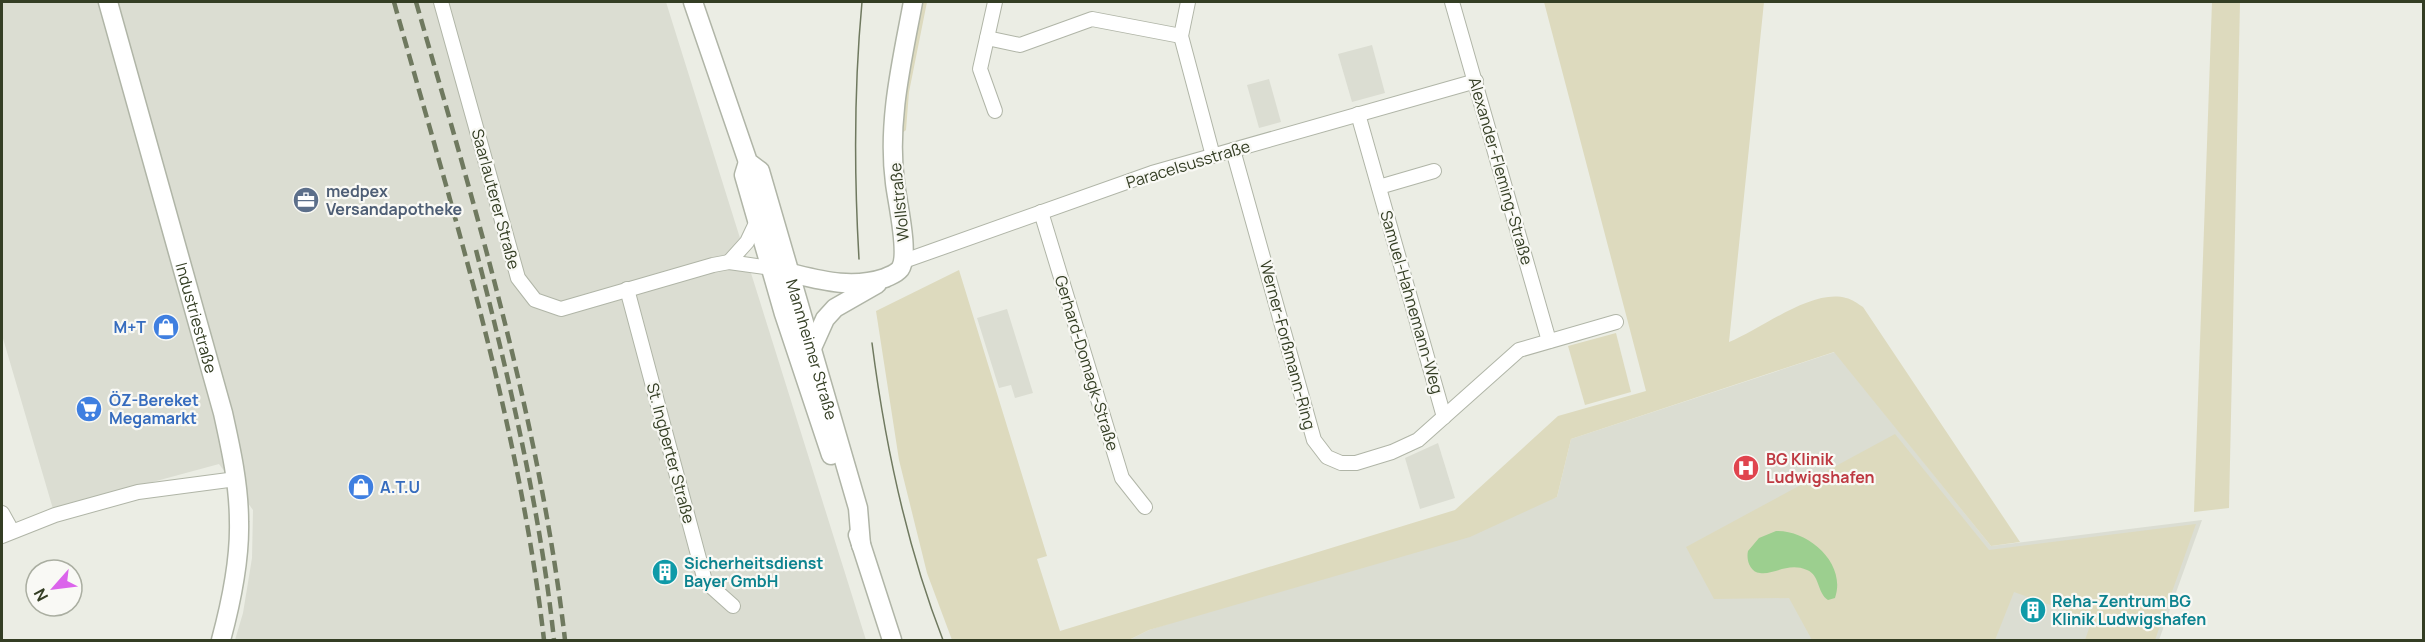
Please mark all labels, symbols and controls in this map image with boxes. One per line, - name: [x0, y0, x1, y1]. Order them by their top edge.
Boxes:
- street label: Alexander-Fleming-Straße: [1464, 75, 1538, 267]
- street label: Saarlauterer Straße: [467, 126, 525, 272]
- street label: Paracelsusstraße: [1123, 135, 1253, 193]
- street label: Wollstraße: [884, 162, 914, 242]
- place label: medpex Versandapotheke: [326, 180, 463, 220]
- office icon: medpex Versandapotheke: [291, 185, 321, 215]
- street label: Samuel-Hahnemann-Weg: [1375, 208, 1449, 396]
- street label: Werner-Forßmann-Ring: [1255, 258, 1321, 432]
- street label: Industriestraße: [170, 260, 222, 376]
- street label: Gerhard-Domagk-Straße: [1050, 273, 1124, 453]
- street label: Mannheimer Straße: [781, 277, 843, 422]
- shop icon: M+T: [151, 312, 181, 342]
- place label: M+T: [113, 316, 146, 338]
- street label: St. Ingberter Straße: [642, 380, 700, 526]
- place label: ÖZ-Bereket Megamarkt: [109, 389, 199, 429]
- supermarket icon: ÖZ-Bereket Megamarkt: [74, 394, 104, 424]
- place label: BG Klinik Ludwigshafen: [1766, 448, 1875, 488]
- hospital icon: BG Klinik Ludwigshafen: [1731, 453, 1761, 483]
- shop icon: A.T.U: [346, 472, 376, 502]
- place label: A.T.U: [380, 476, 420, 498]
- place label: Sicherheitsdienst Bayer GmbH: [684, 552, 823, 592]
- building icon: Sicherheitsdienst Bayer GmbH: [650, 557, 680, 587]
- north arrow: [24, 558, 84, 618]
- text: N: [28, 585, 53, 605]
- place label: Reha-Zentrum BG Klinik Ludwigshafen: [2052, 590, 2206, 630]
- building icon: Reha-Zentrum BG Klinik Ludwigshafen: [2018, 595, 2048, 625]

